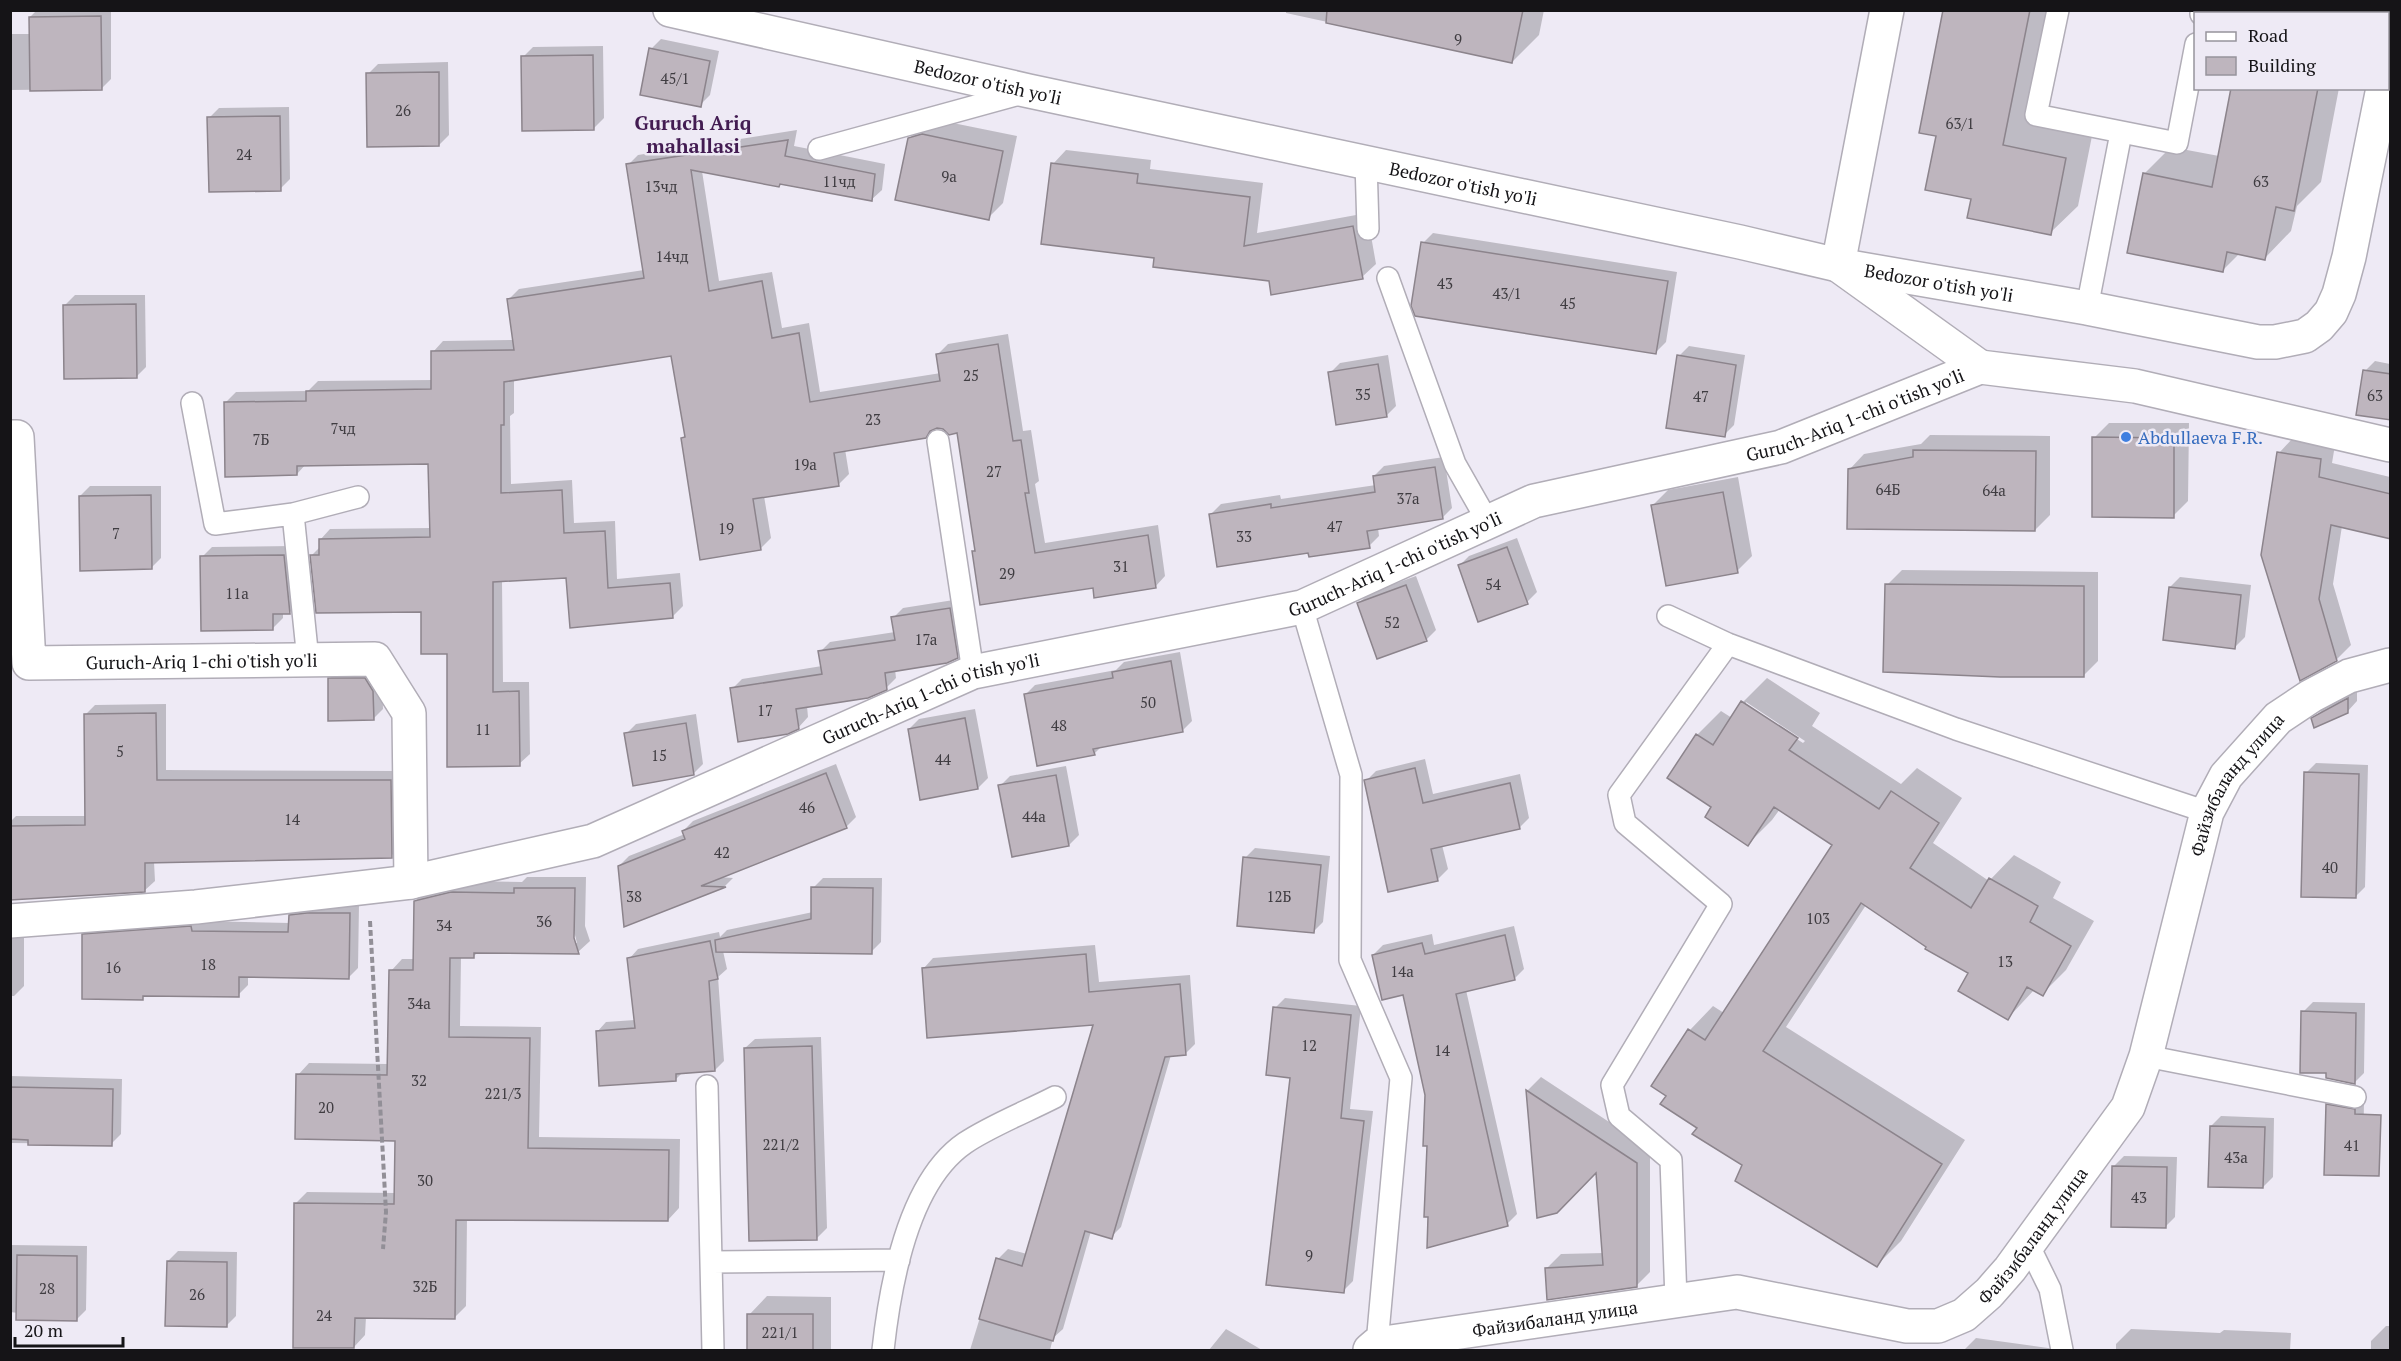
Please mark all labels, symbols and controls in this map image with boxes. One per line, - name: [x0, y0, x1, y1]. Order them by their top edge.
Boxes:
- legend: [2194, 12, 2389, 90]
- text: Road: [2248, 23, 2288, 47]
- house number: 9: [1454, 29, 1462, 49]
- street label: Bedozor o'tish yo'li: [912, 53, 1064, 110]
- text: Building: [2248, 53, 2316, 77]
- house number: 45/1: [660, 68, 690, 88]
- house number: 26: [395, 100, 411, 120]
- district label: Guruch Ariq mahallasi: [635, 109, 752, 159]
- house number: 63/1: [1945, 113, 1975, 133]
- house number: 24: [236, 144, 252, 164]
- street label: Bedozor o'tish yo'li: [1387, 156, 1539, 211]
- house number: 9a: [941, 166, 957, 186]
- house number: 11чд: [823, 171, 856, 191]
- house number: 63: [2253, 171, 2269, 191]
- house number: 13чд: [645, 176, 678, 196]
- house number: 14чд: [656, 246, 689, 266]
- street label: Bedozor o'tish yo'li: [1863, 258, 2015, 307]
- house number: 43: [1437, 273, 1453, 293]
- house number: 43/1: [1492, 283, 1522, 303]
- house number: 45: [1560, 293, 1576, 313]
- street label: Guruch-Ariq 1-chi o'tish yo'li: [1744, 363, 1968, 466]
- house number: 25: [963, 365, 979, 385]
- house number: 35: [1355, 384, 1371, 404]
- house number: 63: [2367, 385, 2383, 405]
- house number: 47: [1693, 386, 1709, 406]
- house number: 23: [865, 409, 881, 429]
- house number: 7чд: [331, 418, 356, 438]
- place label: Abdullaeva F.R.: [2138, 425, 2263, 449]
- house number: 7Б: [253, 429, 270, 449]
- marker: Abdullaeva F.R.: [2119, 430, 2133, 444]
- house number: 19a: [793, 454, 817, 474]
- house number: 27: [986, 461, 1002, 481]
- house number: 64Б: [1876, 479, 1901, 499]
- house number: 64а: [1982, 480, 2006, 500]
- house number: 37а: [1397, 488, 1420, 508]
- street label: Guruch-Ariq 1-chi o'tish yo'li: [1286, 505, 1505, 621]
- house number: 47: [1327, 516, 1343, 536]
- house number: 19: [718, 518, 734, 538]
- house number: 7: [112, 523, 120, 543]
- house number: 33: [1236, 526, 1252, 546]
- house number: 31: [1113, 556, 1129, 576]
- house number: 29: [999, 563, 1015, 583]
- house number: 54: [1485, 574, 1501, 594]
- house number: 11а: [225, 583, 249, 603]
- house number: 52: [1384, 612, 1400, 632]
- house number: 17a: [915, 629, 938, 649]
- street label: Guruch-Ariq 1-chi o'tish yo'li: [818, 647, 1042, 750]
- street label: Guruch-Ariq 1-chi o'tish yo'li: [86, 648, 318, 674]
- house number: 50: [1140, 692, 1156, 712]
- house number: 17: [757, 700, 773, 720]
- street label: Файзибаланд улица: [2184, 708, 2289, 859]
- house number: 48: [1051, 715, 1067, 735]
- house number: 11: [475, 719, 491, 739]
- house number: 5: [116, 741, 124, 761]
- house number: 15: [651, 745, 667, 765]
- house number: 44: [935, 749, 951, 769]
- house number: 46: [799, 797, 815, 817]
- house number: 44a: [1022, 806, 1046, 826]
- house number: 14: [284, 809, 300, 829]
- house number: 42: [714, 842, 730, 862]
- house number: 40: [2322, 857, 2338, 877]
- house number: 38: [626, 886, 642, 906]
- house number: 12Б: [1267, 886, 1292, 906]
- house number: 103: [1806, 908, 1830, 928]
- house number: 36: [536, 911, 552, 931]
- house number: 34: [436, 915, 452, 935]
- house number: 13: [1997, 951, 2013, 971]
- house number: 18: [200, 954, 216, 974]
- house number: 16: [105, 957, 121, 977]
- house number: 14а: [1390, 961, 1414, 981]
- house number: 34а: [407, 993, 431, 1013]
- house number: 12: [1301, 1035, 1317, 1055]
- house number: 14: [1434, 1040, 1450, 1060]
- house number: 32: [411, 1070, 427, 1090]
- house number: 221/3: [484, 1083, 522, 1103]
- house number: 20: [318, 1097, 334, 1117]
- house number: 221/2: [762, 1134, 800, 1154]
- house number: 41: [2344, 1135, 2360, 1155]
- house number: 43а: [2224, 1147, 2248, 1167]
- street label: Файзибаланд улица: [1973, 1162, 2093, 1309]
- house number: 30: [417, 1170, 433, 1190]
- house number: 43: [2131, 1187, 2147, 1207]
- house number: 9: [1305, 1245, 1313, 1265]
- house number: 32Б: [413, 1276, 438, 1296]
- house number: 28: [39, 1278, 55, 1298]
- house number: 26: [189, 1284, 205, 1304]
- street label: Файзибаланд улица: [1471, 1294, 1639, 1342]
- house number: 24: [316, 1305, 332, 1325]
- scale bar: [15, 1310, 123, 1348]
- text: 20 m: [24, 1318, 64, 1342]
- house number: 221/1: [761, 1322, 799, 1342]

